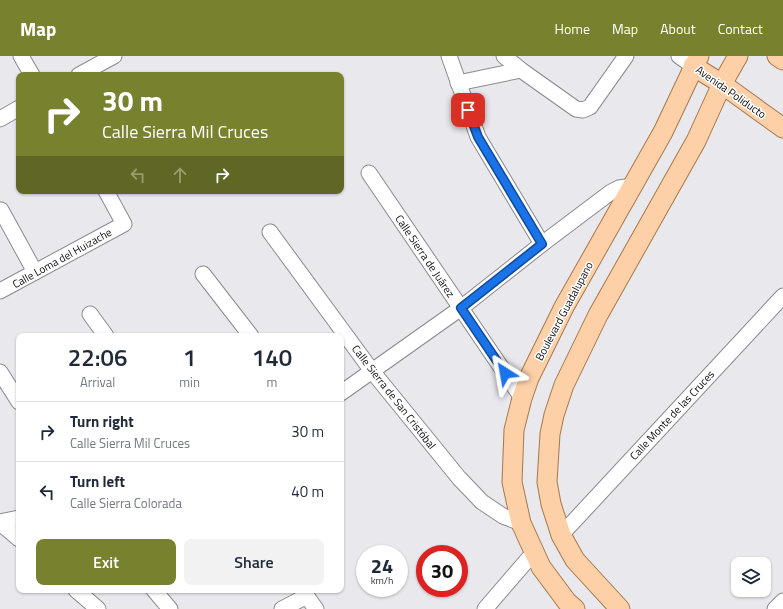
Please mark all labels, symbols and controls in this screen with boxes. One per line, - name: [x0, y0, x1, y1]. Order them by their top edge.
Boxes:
- text: Map: [20, 14, 56, 43]
- text: Home: [555, 18, 590, 39]
- text: Map: [612, 18, 638, 39]
- text: About: [660, 18, 696, 39]
- text: Contact: [718, 18, 763, 39]
- street label: Avenida Poliducto: [693, 62, 770, 122]
- text: 30 m: [102, 79, 163, 122]
- icon: right: [36, 88, 88, 140]
- pin: [451, 93, 485, 127]
- icon: arrive: [457, 99, 479, 121]
- text: Calle Sierra Mil Cruces: [102, 118, 268, 145]
- icon: left: [127, 164, 149, 186]
- icon: ahead: [169, 164, 191, 186]
- icon: right: [211, 164, 233, 186]
- street label: Calle Sierra de Juárez: [391, 211, 459, 301]
- street label: Calle Loma del Huizache: [9, 224, 115, 292]
- street label: Boulevard Guadalupano: [531, 259, 597, 363]
- text: 22:06: [68, 339, 127, 375]
- text: 1: [183, 339, 196, 375]
- text: 140: [252, 339, 292, 375]
- street label: Calle Sierra de San Cristóbal: [348, 341, 440, 453]
- position arrow: [484, 352, 526, 394]
- street label: Calle Monte de las Cruces: [626, 367, 718, 463]
- text: Arrival: [80, 372, 115, 392]
- text: min: [179, 372, 200, 392]
- text: m: [267, 372, 277, 392]
- text: Turn right: [70, 410, 134, 433]
- text: 30 m: [291, 420, 324, 443]
- icon: right: [36, 421, 58, 443]
- text: Calle Sierra Mil Cruces: [70, 433, 190, 453]
- text: Turn left: [70, 470, 125, 493]
- text: 40 m: [291, 480, 324, 503]
- icon: left: [36, 481, 58, 503]
- text: Calle Sierra Colorada: [70, 493, 182, 513]
- button: Exit: [36, 539, 176, 585]
- button: Share: [184, 539, 324, 585]
- speed limit sign: 30: [416, 545, 468, 597]
- text: 24: [371, 550, 393, 581]
- map controls: [731, 557, 771, 597]
- button: layers: [731, 557, 771, 597]
- text: km/h: [371, 573, 393, 588]

